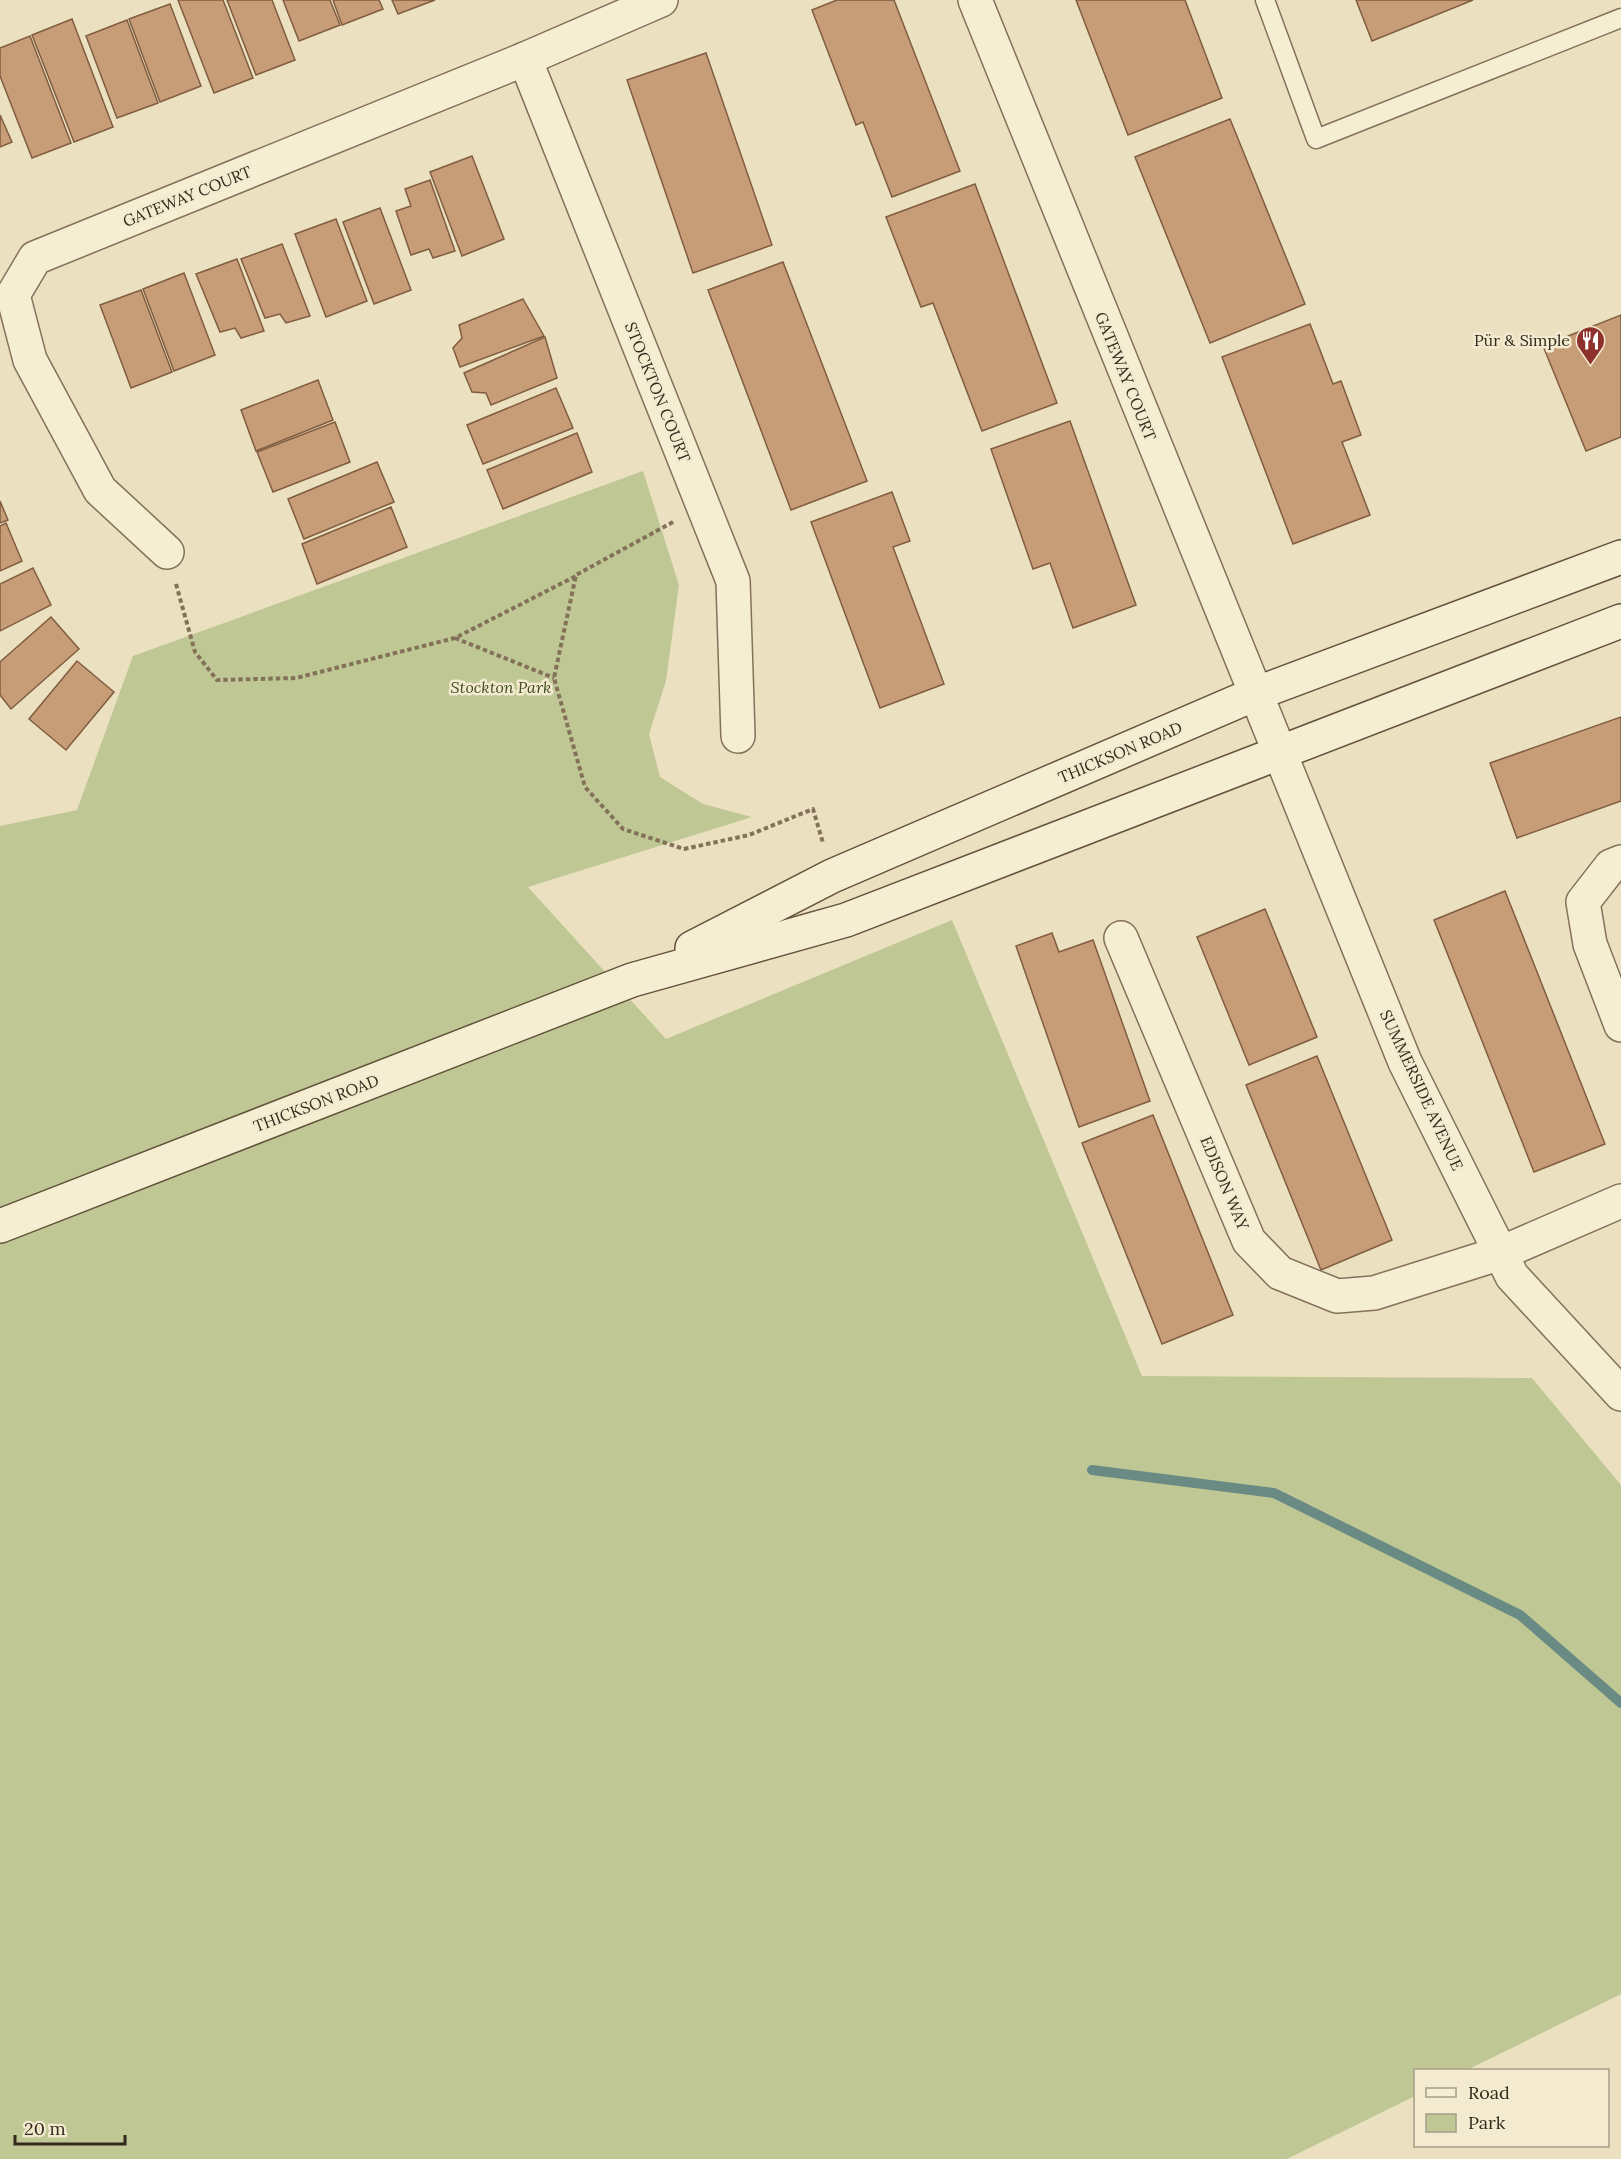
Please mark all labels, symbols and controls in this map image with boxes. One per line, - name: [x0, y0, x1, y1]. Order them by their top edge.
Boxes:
- street label: GATEWAY COURT: [120, 161, 254, 231]
- street label: GATEWAY COURT: [1091, 309, 1161, 443]
- street label: STOCKTON COURT: [621, 319, 695, 465]
- restaurant icon: Pür & Simple: [1575, 324, 1607, 366]
- place label: Pür & Simple: [1474, 330, 1570, 350]
- park label: Stockton Park: [451, 677, 551, 697]
- street label: THICKSON ROAD: [1055, 717, 1185, 787]
- street label: SUMMERSIDE AVENUE: [1376, 1007, 1468, 1173]
- street label: THICKSON ROAD: [251, 1070, 382, 1136]
- street label: EDISON WAY: [1196, 1133, 1254, 1234]
- legend: [1414, 2069, 1609, 2147]
- text: Road: [1468, 2081, 1510, 2104]
- scale bar: [15, 2108, 124, 2146]
- text: Park: [1468, 2111, 1506, 2134]
- text: 20 m: [24, 2117, 66, 2140]

